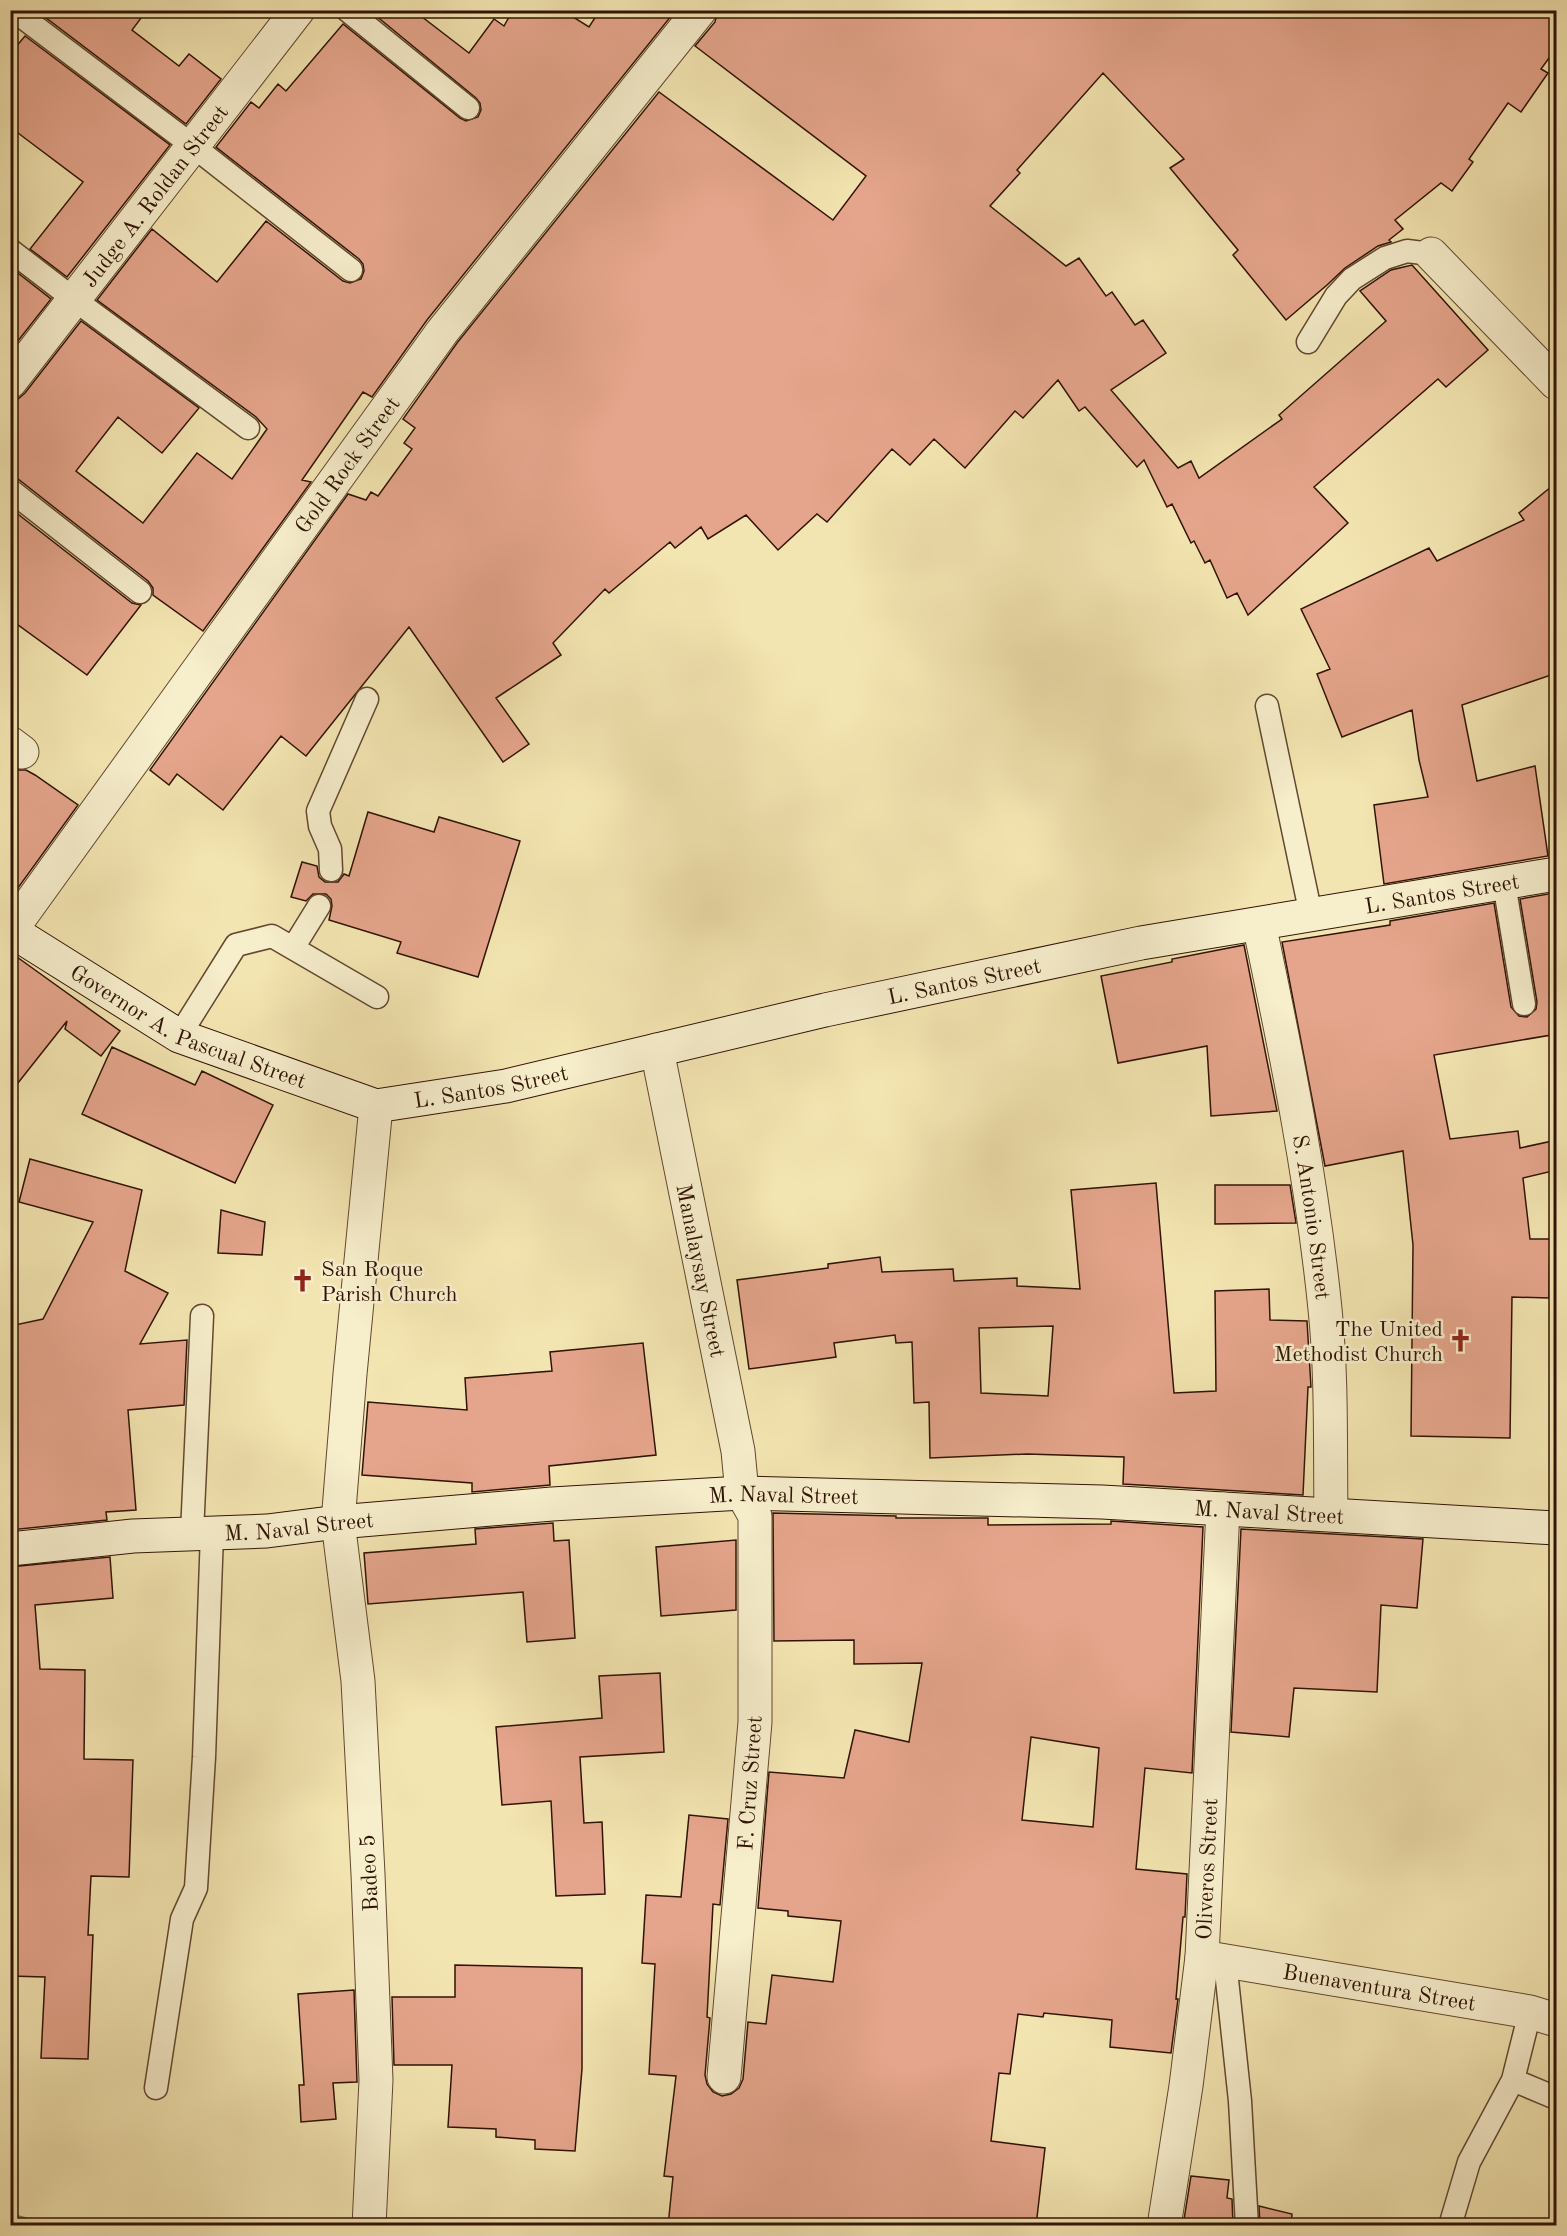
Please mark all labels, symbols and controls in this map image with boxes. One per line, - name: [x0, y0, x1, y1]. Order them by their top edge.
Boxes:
- street label: Judge A. Roldan Street: [79, 101, 233, 292]
- street label: Gold Rock Street: [292, 393, 405, 538]
- street label: L. Santos Street: [1363, 871, 1521, 919]
- street label: L. Santos Street: [886, 956, 1043, 1009]
- street label: Governor A. Pascual Street: [66, 962, 309, 1093]
- street label: L. Santos Street: [413, 1063, 570, 1113]
- street label: S. Antonio Street: [1288, 1133, 1333, 1301]
- street label: Manalaysay Street: [671, 1182, 728, 1360]
- place label: San Roque Parish Church: [321, 1259, 458, 1306]
- church icon: San Roque Parish Church: [290, 1268, 316, 1294]
- place label: The United Methodist Church: [1274, 1319, 1443, 1366]
- church icon: The United Methodist Church: [1448, 1328, 1474, 1354]
- street label: M. Naval Street: [708, 1484, 859, 1509]
- street label: M. Naval Street: [1193, 1498, 1345, 1529]
- street label: M. Naval Street: [224, 1510, 375, 1546]
- street label: F. Cruz Street: [735, 1715, 767, 1851]
- street label: Oliveros Street: [1194, 1797, 1222, 1940]
- street label: Badeo 5: [357, 1834, 383, 1912]
- street label: Buenaventura Street: [1281, 1962, 1477, 2016]

